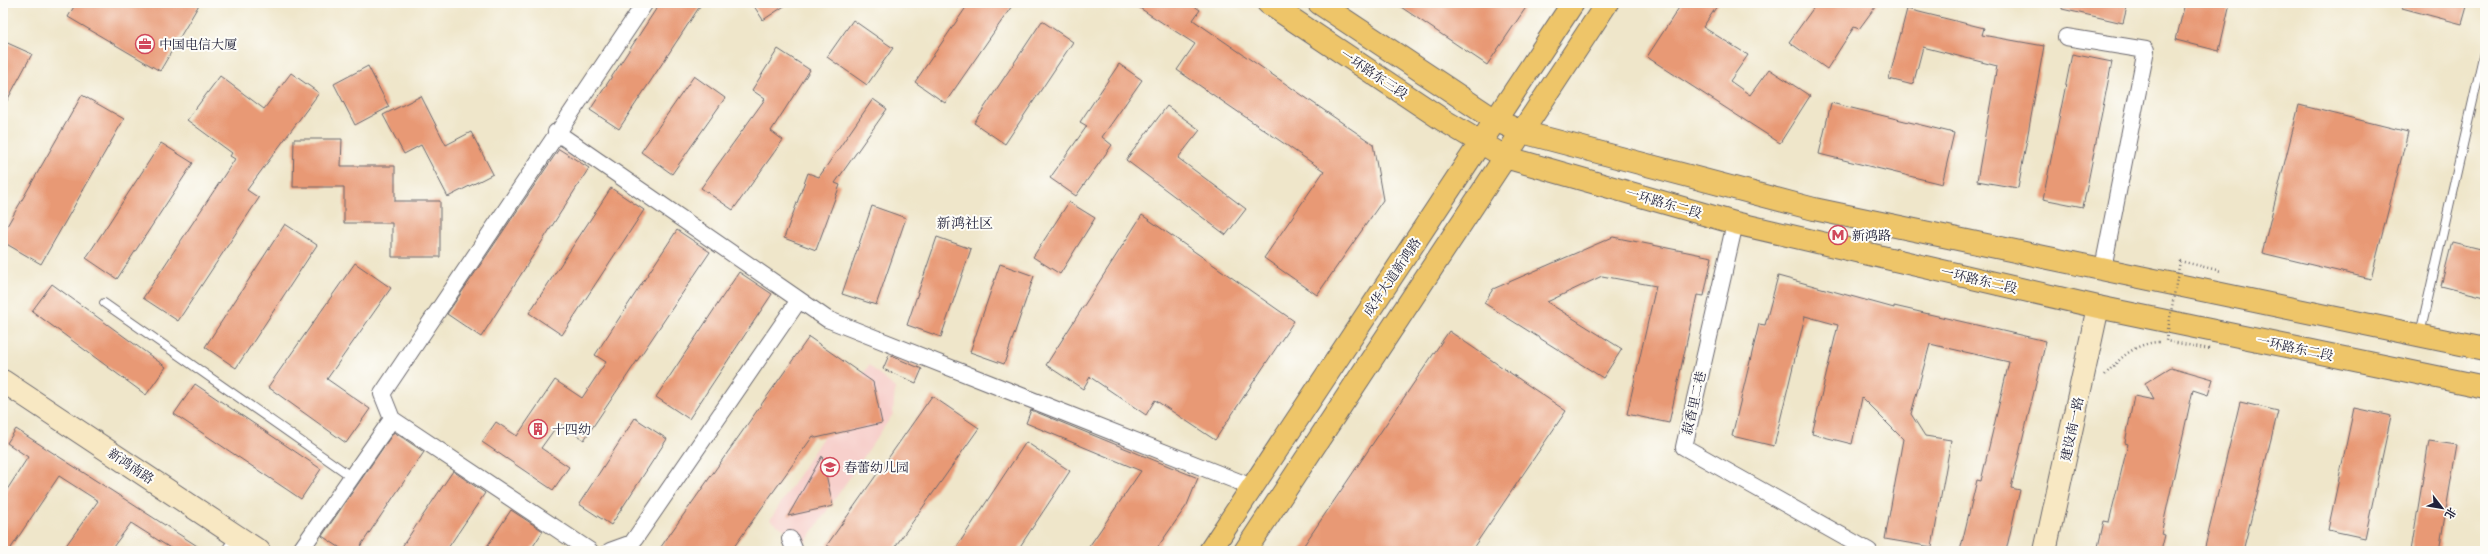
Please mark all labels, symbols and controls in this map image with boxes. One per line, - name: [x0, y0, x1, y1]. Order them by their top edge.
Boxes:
- office icon: 中国电信大厦: [134, 33, 156, 55]
- place label: 中国电信大厦: [159, 36, 237, 53]
- street label: 一环路东三段: [1337, 45, 1411, 103]
- street label: 一环路东二段: [1624, 184, 1704, 222]
- district label: 新鸿社区: [937, 214, 993, 232]
- metro station icon: 新鸿路: [1827, 224, 1849, 246]
- place label: 新鸿路: [1852, 227, 1891, 244]
- street label: 成华大道新鸿路: [1360, 235, 1424, 319]
- street label: 一环路东二段: [1939, 263, 2019, 297]
- street label: 一环路东二段: [2255, 332, 2335, 364]
- street label: 菽香里二巷: [1678, 369, 1710, 437]
- street label: 建设南一路: [2057, 395, 2087, 463]
- building icon: 十四幼: [527, 418, 549, 440]
- place label: 十四幼: [552, 421, 591, 438]
- street label: 新鸿南路: [105, 444, 157, 488]
- school or university icon: 春蕾幼儿园: [819, 456, 841, 478]
- place label: 春蕾幼儿园: [844, 459, 909, 476]
- north arrow: [2422, 488, 2462, 528]
- text: 北: [2442, 505, 2459, 521]

